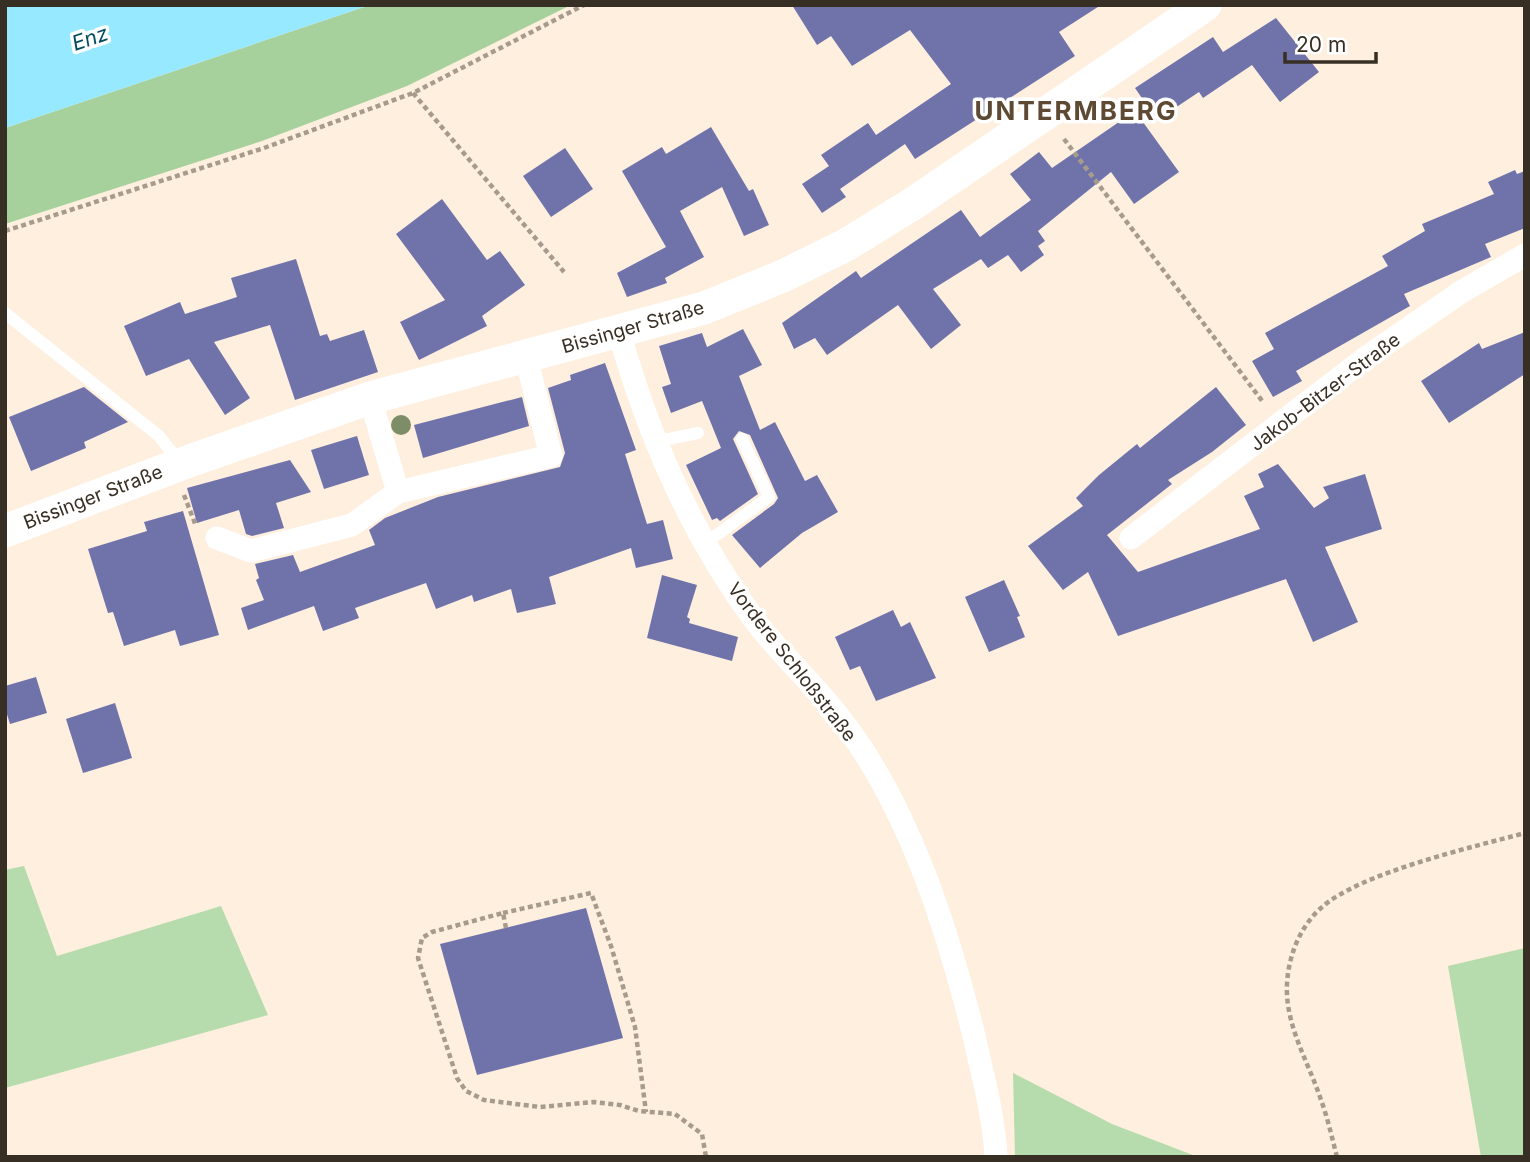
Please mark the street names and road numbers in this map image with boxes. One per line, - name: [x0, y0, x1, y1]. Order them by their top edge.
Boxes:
- street label: Bissinger Straße: [559, 296, 707, 358]
- street label: Jakob-Bitzer-Straße: [1245, 328, 1405, 456]
- street label: Bissinger Straße: [20, 460, 166, 534]
- street label: Vordere Schloßstraße: [723, 578, 861, 746]

